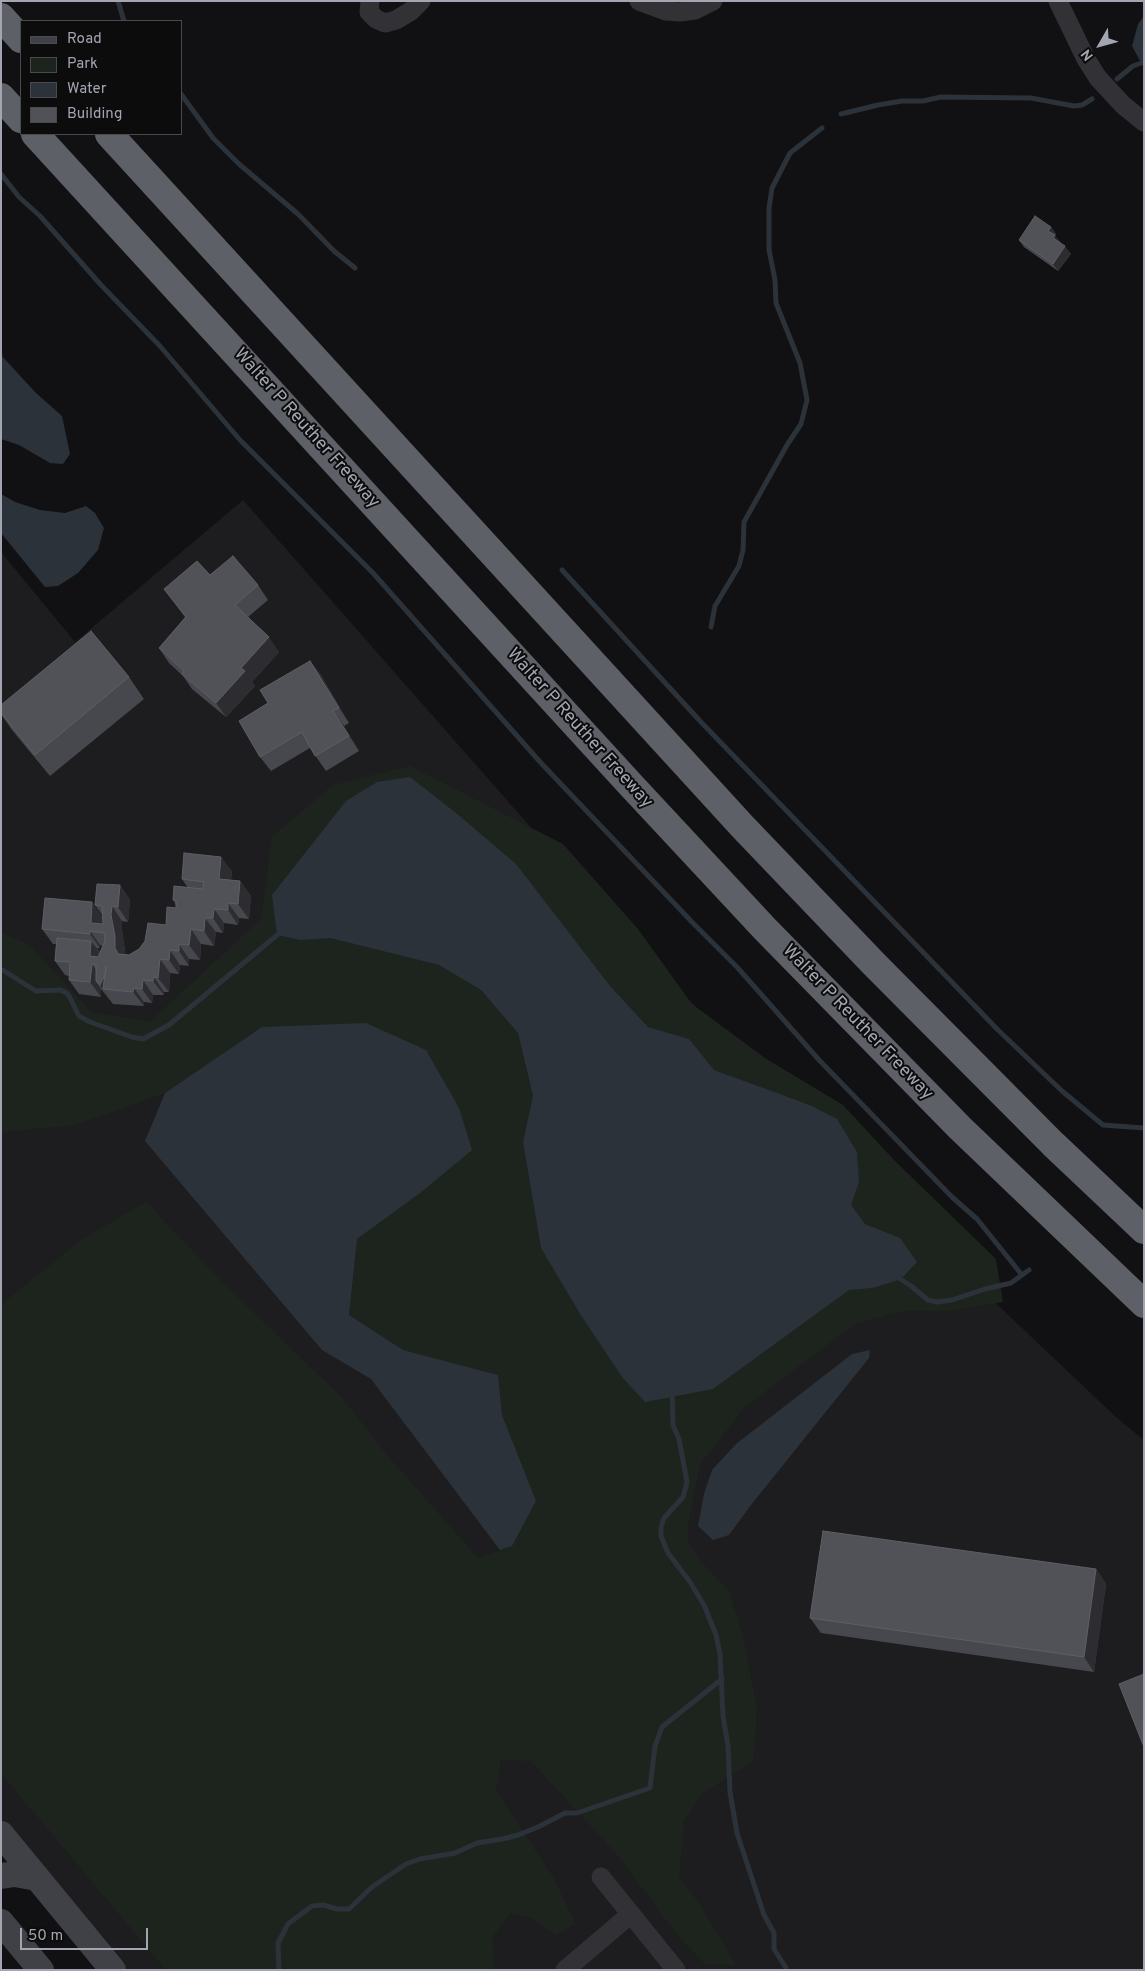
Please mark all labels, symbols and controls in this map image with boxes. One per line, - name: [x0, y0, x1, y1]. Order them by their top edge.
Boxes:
- legend: [20, 20, 182, 135]
- north arrow: [1075, 20, 1125, 70]
- text: Road: [67, 30, 102, 49]
- text: N: [1078, 45, 1098, 64]
- text: Park: [67, 55, 98, 74]
- text: Water: [67, 80, 106, 99]
- text: Building: [67, 105, 122, 124]
- street label: Walter P Reuther Freeway: [228, 345, 384, 513]
- street label: Walter P Reuther Freeway: [501, 645, 657, 813]
- street label: Walter P Reuther Freeway: [777, 941, 937, 1105]
- scale bar: [22, 1918, 150, 1950]
- text: 50 m: [28, 1927, 63, 1946]

